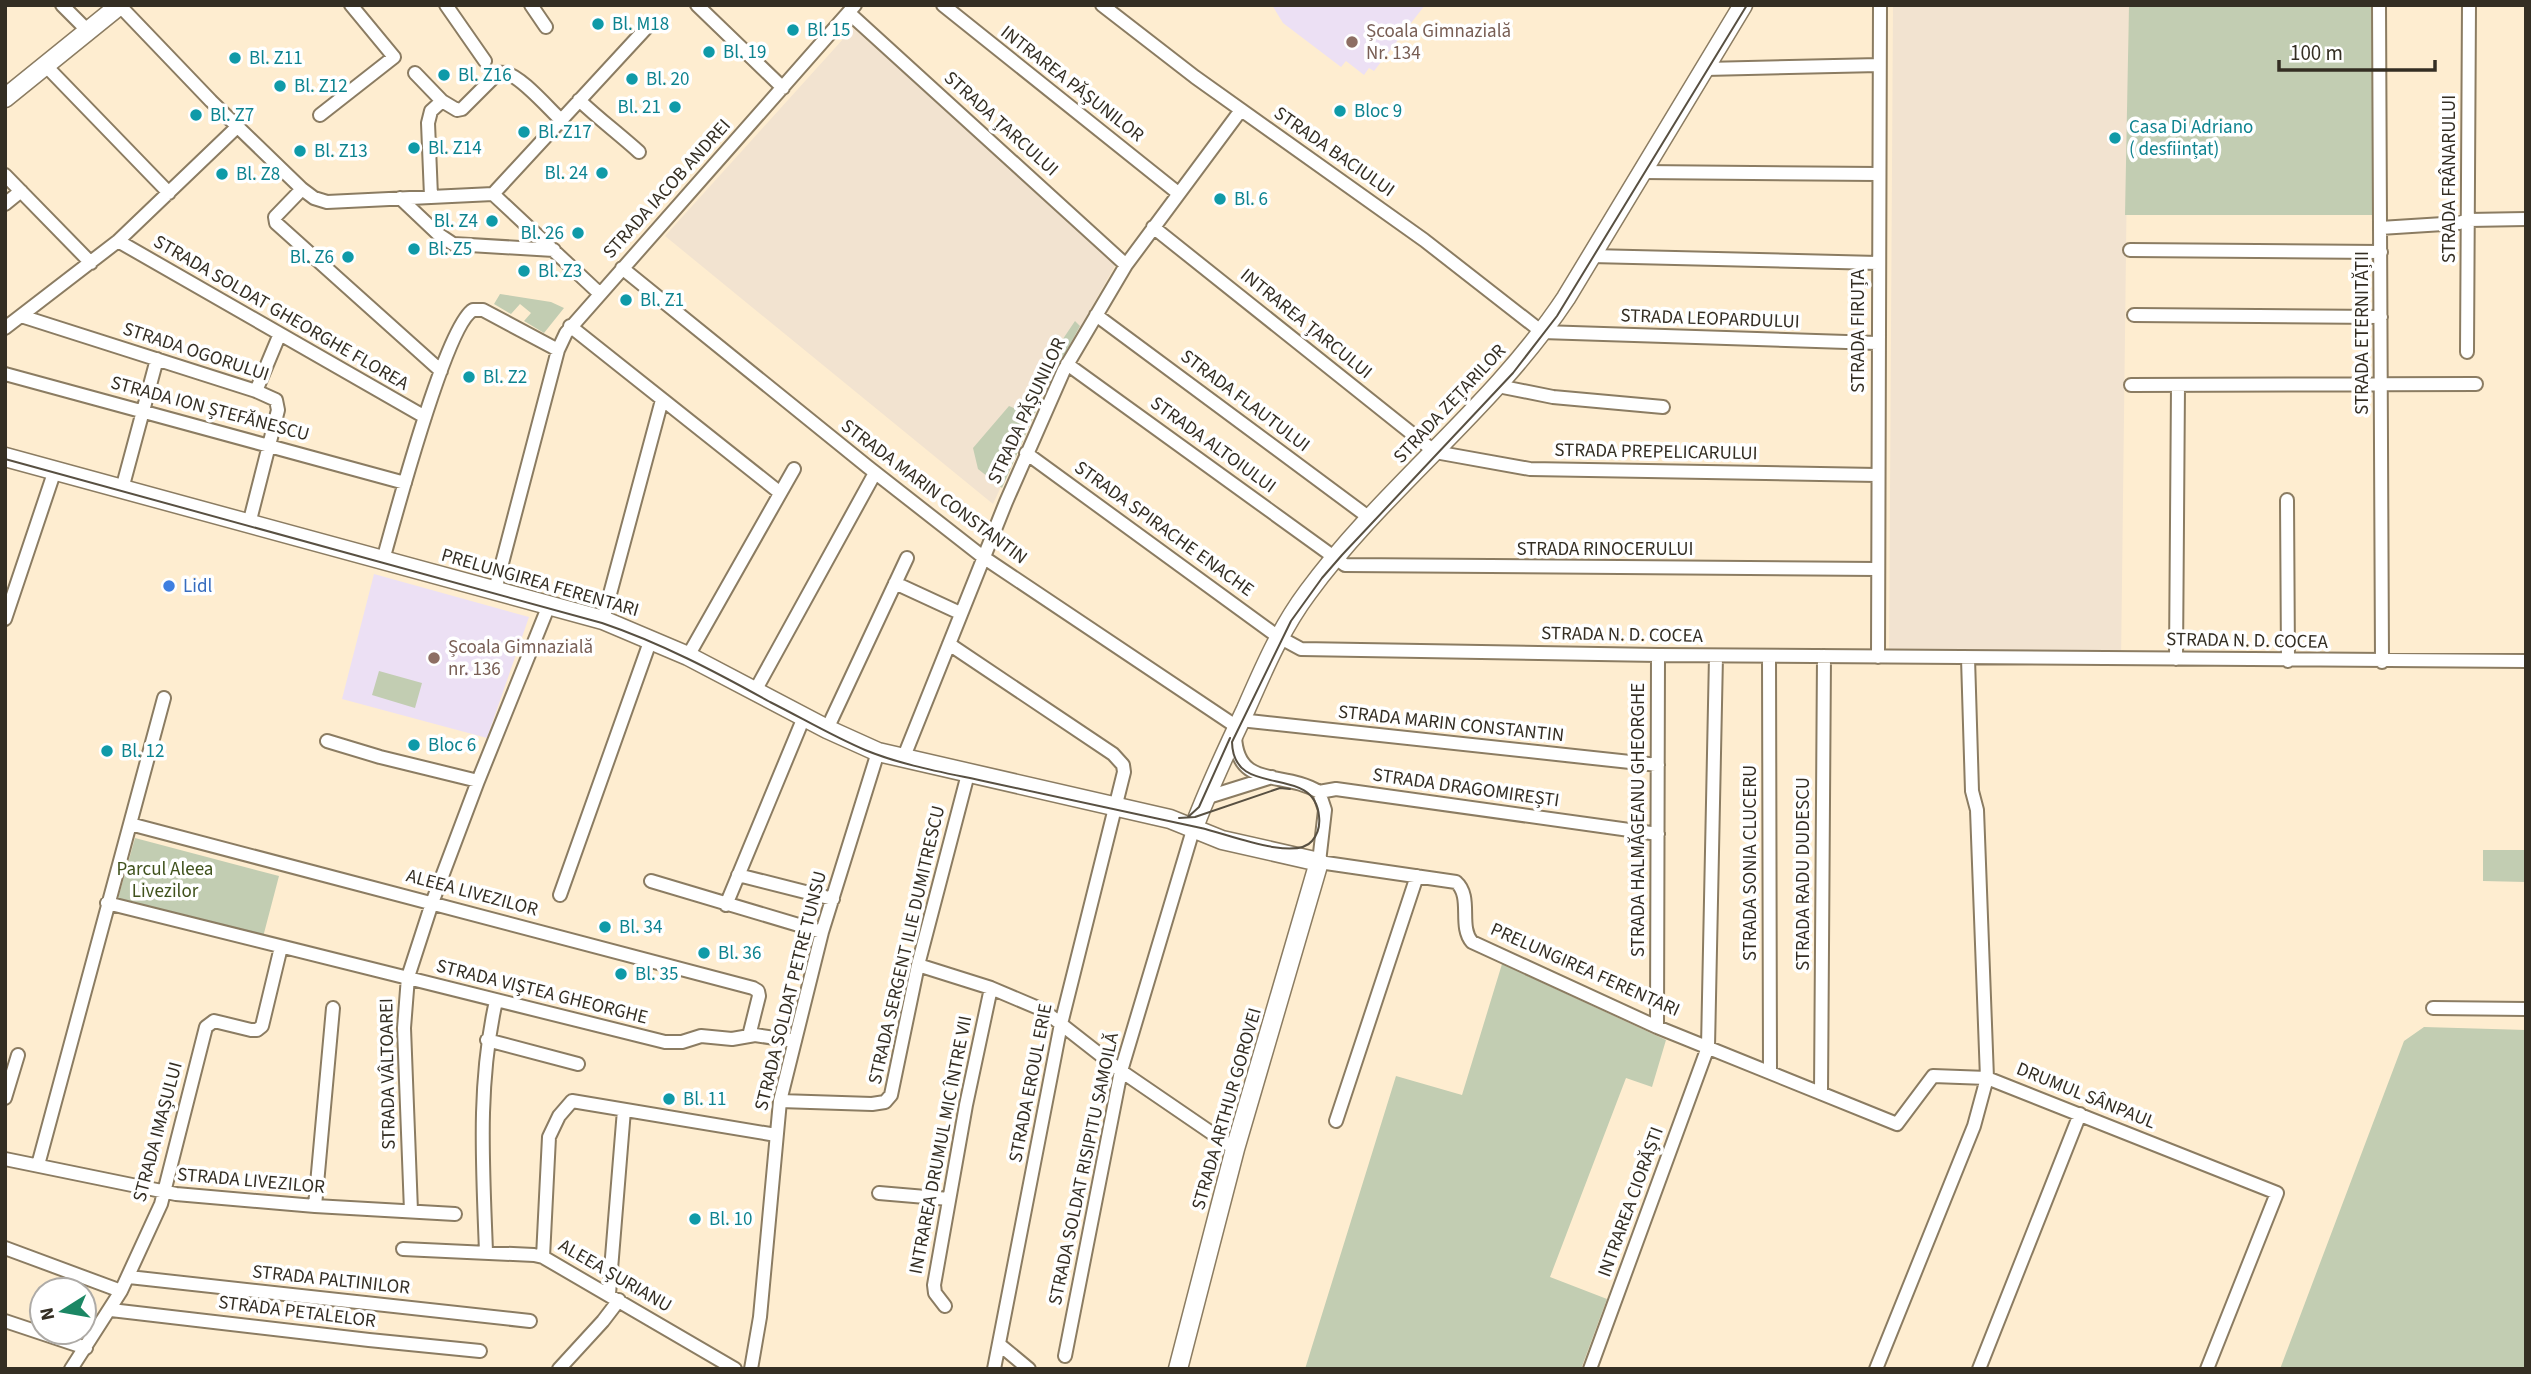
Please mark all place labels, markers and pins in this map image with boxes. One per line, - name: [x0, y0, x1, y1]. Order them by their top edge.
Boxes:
- place label: Bl. M18: [612, 11, 669, 38]
- marker: Bl. M18: [590, 16, 606, 32]
- place label: Bl. 15: [807, 17, 850, 44]
- place label: Școala Gimnazială Nr. 134: [1366, 18, 1511, 67]
- marker: Bl. 15: [785, 22, 801, 38]
- marker: Școala Gimnazială Nr. 134: [1344, 34, 1360, 50]
- place label: Bl. 19: [723, 39, 766, 66]
- marker: Bl. 19: [701, 44, 717, 60]
- place label: Bl. Z11: [249, 45, 303, 72]
- marker: Bl. Z11: [227, 50, 243, 66]
- place label: Bl. Z16: [458, 62, 512, 89]
- place label: Bl. 20: [646, 66, 689, 93]
- marker: Bl. Z16: [436, 67, 452, 83]
- marker: Bl. 20: [624, 71, 640, 87]
- place label: Bl. Z12: [294, 73, 348, 100]
- marker: Bl. Z12: [272, 78, 288, 94]
- place label: Bl. 21: [618, 94, 661, 121]
- place label: Bloc 9: [1354, 98, 1402, 125]
- marker: Bl. 21: [667, 99, 683, 115]
- place label: Bl. Z7: [210, 102, 254, 129]
- marker: Bloc 9: [1332, 103, 1348, 119]
- marker: Bl. Z7: [188, 107, 204, 123]
- place label: Casa Di Adriano ( desființat): [2129, 114, 2253, 163]
- place label: Bl. Z17: [538, 119, 592, 146]
- marker: Bl. Z17: [516, 124, 532, 140]
- marker: Casa Di Adriano ( desființat): [2107, 130, 2123, 146]
- place label: Bl. Z14: [428, 135, 482, 162]
- place label: Bl. Z13: [314, 138, 368, 165]
- marker: Bl. Z14: [406, 140, 422, 156]
- marker: Bl. Z13: [292, 143, 308, 159]
- place label: Bl. 24: [545, 160, 588, 187]
- place label: Bl. Z8: [236, 161, 280, 188]
- marker: Bl. 24: [594, 165, 610, 181]
- marker: Bl. Z8: [214, 166, 230, 182]
- place label: Bl. 6: [1234, 186, 1268, 213]
- marker: Bl. 6: [1212, 191, 1228, 207]
- place label: Bl. Z4: [434, 208, 478, 235]
- marker: Bl. Z4: [484, 213, 500, 229]
- place label: Bl. 26: [521, 220, 564, 247]
- marker: Bl. 26: [570, 225, 586, 241]
- place label: Bl. Z5: [428, 236, 472, 263]
- marker: Bl. Z5: [406, 241, 422, 257]
- place label: Bl. Z6: [290, 244, 334, 271]
- marker: Bl. Z6: [340, 249, 356, 265]
- place label: Bl. Z3: [538, 258, 582, 285]
- marker: Bl. Z3: [516, 263, 532, 279]
- place label: Bl. Z1: [640, 287, 684, 314]
- marker: Bl. Z1: [618, 292, 634, 308]
- place label: Bl. Z2: [483, 364, 527, 391]
- marker: Bl. Z2: [461, 369, 477, 385]
- place label: Lidl: [183, 573, 212, 600]
- marker: Lidl: [161, 578, 177, 594]
- place label: Școala Gimnazială nr. 136: [448, 634, 593, 683]
- marker: Școala Gimnazială nr. 136: [426, 650, 442, 666]
- place label: Bloc 6: [428, 732, 476, 759]
- marker: Bloc 6: [406, 737, 422, 753]
- place label: Bl. 12: [121, 738, 164, 765]
- marker: Bl. 12: [99, 743, 115, 759]
- place label: Bl. 34: [619, 914, 662, 941]
- marker: Bl. 34: [597, 919, 613, 935]
- place label: Bl. 36: [718, 940, 761, 967]
- marker: Bl. 36: [696, 945, 712, 961]
- place label: Bl. 35: [635, 961, 678, 988]
- marker: Bl. 35: [613, 966, 629, 982]
- place label: Bl. 11: [683, 1086, 726, 1113]
- marker: Bl. 11: [661, 1091, 677, 1107]
- place label: Bl. 10: [709, 1206, 752, 1233]
- marker: Bl. 10: [687, 1211, 703, 1227]

